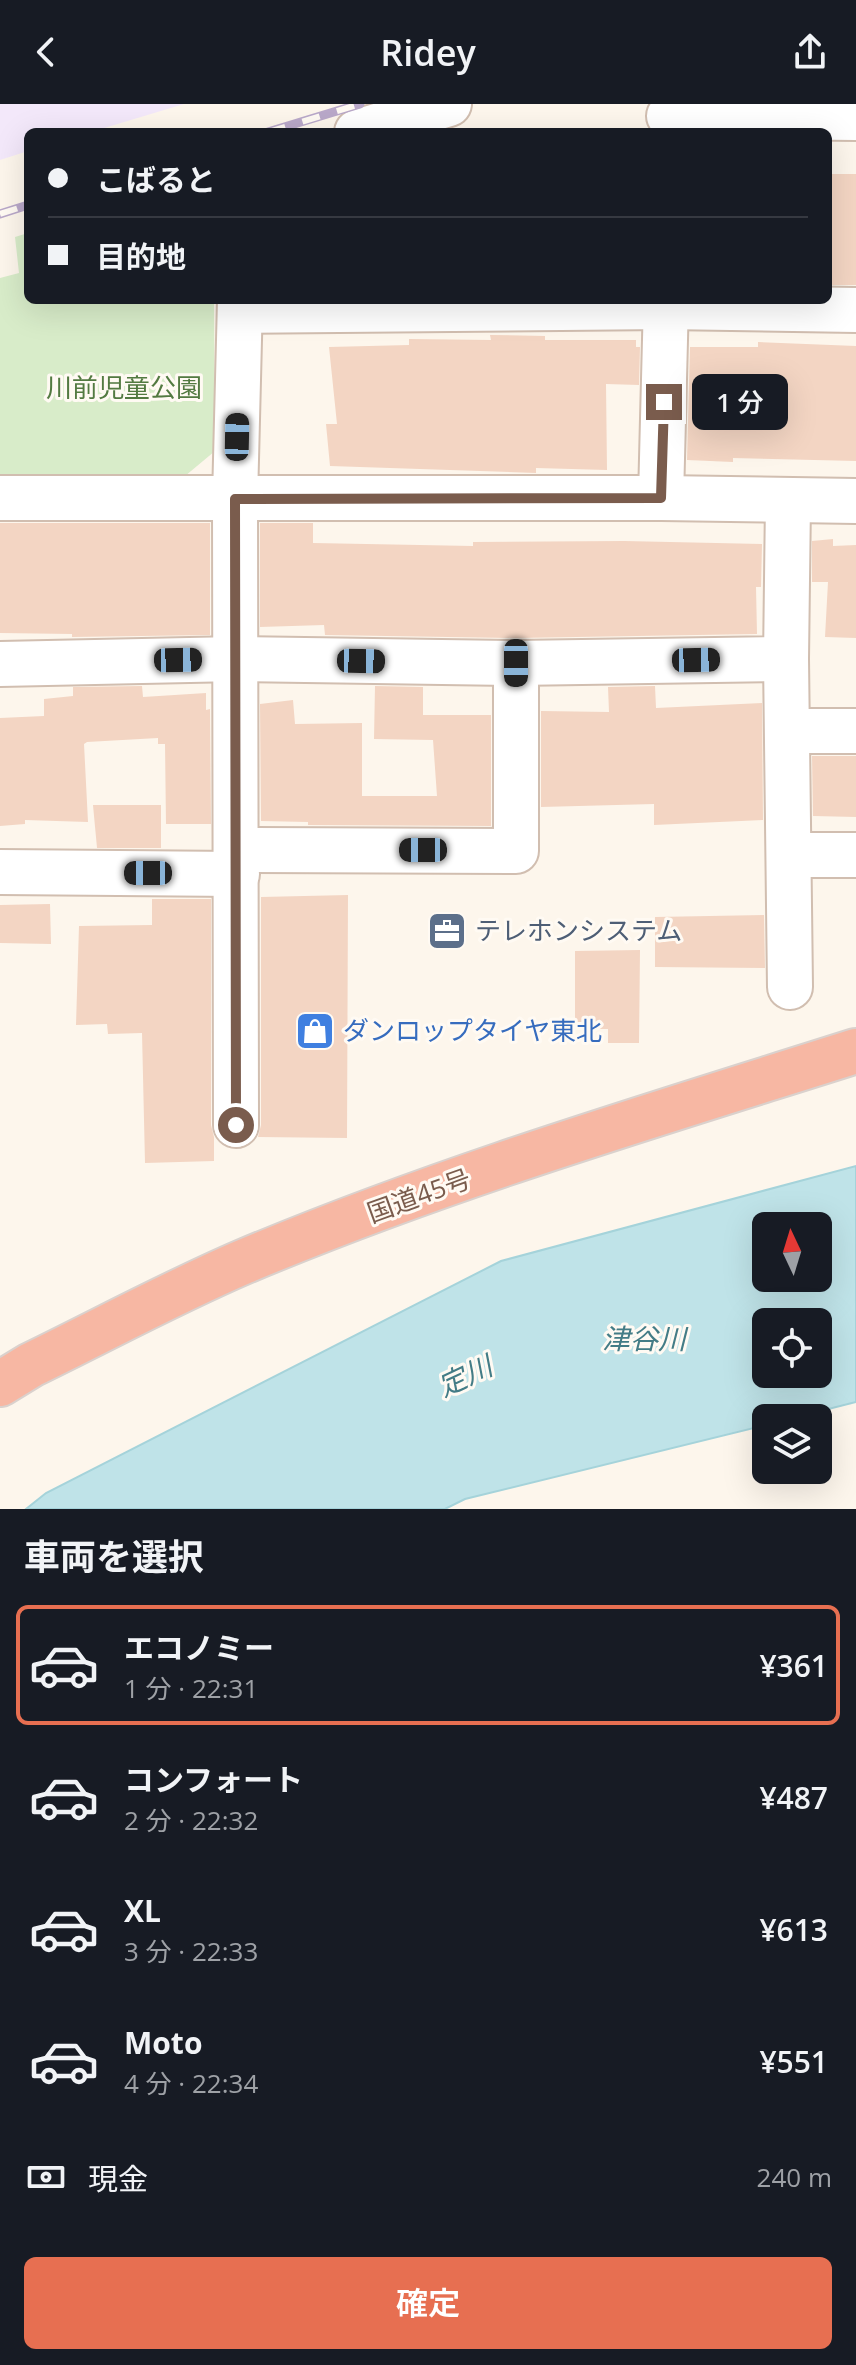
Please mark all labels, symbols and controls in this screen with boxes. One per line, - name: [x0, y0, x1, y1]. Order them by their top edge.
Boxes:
- text: Ridey: [380, 28, 476, 77]
- icon: back: [24, 30, 68, 74]
- icon: share: [788, 30, 832, 74]
- text: こばると: [96, 159, 216, 200]
- text: 目的地: [96, 236, 186, 277]
- park label: 川前児童公園: [46, 369, 202, 405]
- callout: 1 分: [692, 374, 788, 430]
- route end: [646, 384, 682, 420]
- text: 1 分: [716, 384, 764, 420]
- car: [225, 413, 249, 461]
- car: [504, 639, 528, 687]
- car: [154, 648, 202, 672]
- car: [672, 648, 720, 672]
- car: [337, 649, 385, 673]
- car: [399, 838, 447, 862]
- car: [124, 861, 172, 885]
- office icon: テレホンシステム: [426, 910, 468, 952]
- place label: テレホンシステム: [475, 912, 682, 948]
- shop icon: ダンロップタイヤ東北: [294, 1010, 336, 1052]
- place label: ダンロップタイヤ東北: [343, 1012, 602, 1048]
- route start: [218, 1107, 254, 1143]
- street label: 国道45号: [362, 1160, 475, 1230]
- north arrow: [752, 1212, 832, 1292]
- map controls: [752, 1212, 832, 1484]
- button: locate: [752, 1308, 832, 1388]
- water label: 津谷川: [602, 1319, 689, 1357]
- water label: 定川: [431, 1345, 501, 1404]
- button: layers: [752, 1404, 832, 1484]
- text: 車両を選択: [24, 1532, 204, 1581]
- text: エコノミー: [124, 1627, 274, 1668]
- icon: car: [28, 1629, 100, 1701]
- text: ¥361: [759, 1645, 828, 1686]
- text: 1 分 · 22:31: [124, 1670, 258, 1706]
- text: コンフォート: [124, 1759, 303, 1800]
- icon: car: [28, 1761, 100, 1833]
- text: ¥487: [759, 1777, 828, 1818]
- text: 2 分 · 22:32: [124, 1802, 258, 1838]
- text: XL: [124, 1890, 161, 1931]
- icon: car: [28, 1893, 100, 1965]
- text: ¥613: [759, 1909, 828, 1950]
- text: 3 分 · 22:33: [124, 1933, 258, 1969]
- text: Moto: [124, 2022, 202, 2063]
- icon: car: [28, 2025, 100, 2097]
- text: ¥551: [759, 2041, 828, 2082]
- text: 4 分 · 22:34: [124, 2065, 258, 2101]
- icon: cash: [24, 2155, 68, 2199]
- text: 現金: [88, 2158, 148, 2199]
- text: 240 m: [757, 2159, 832, 2195]
- button: 確定: [24, 2257, 832, 2349]

